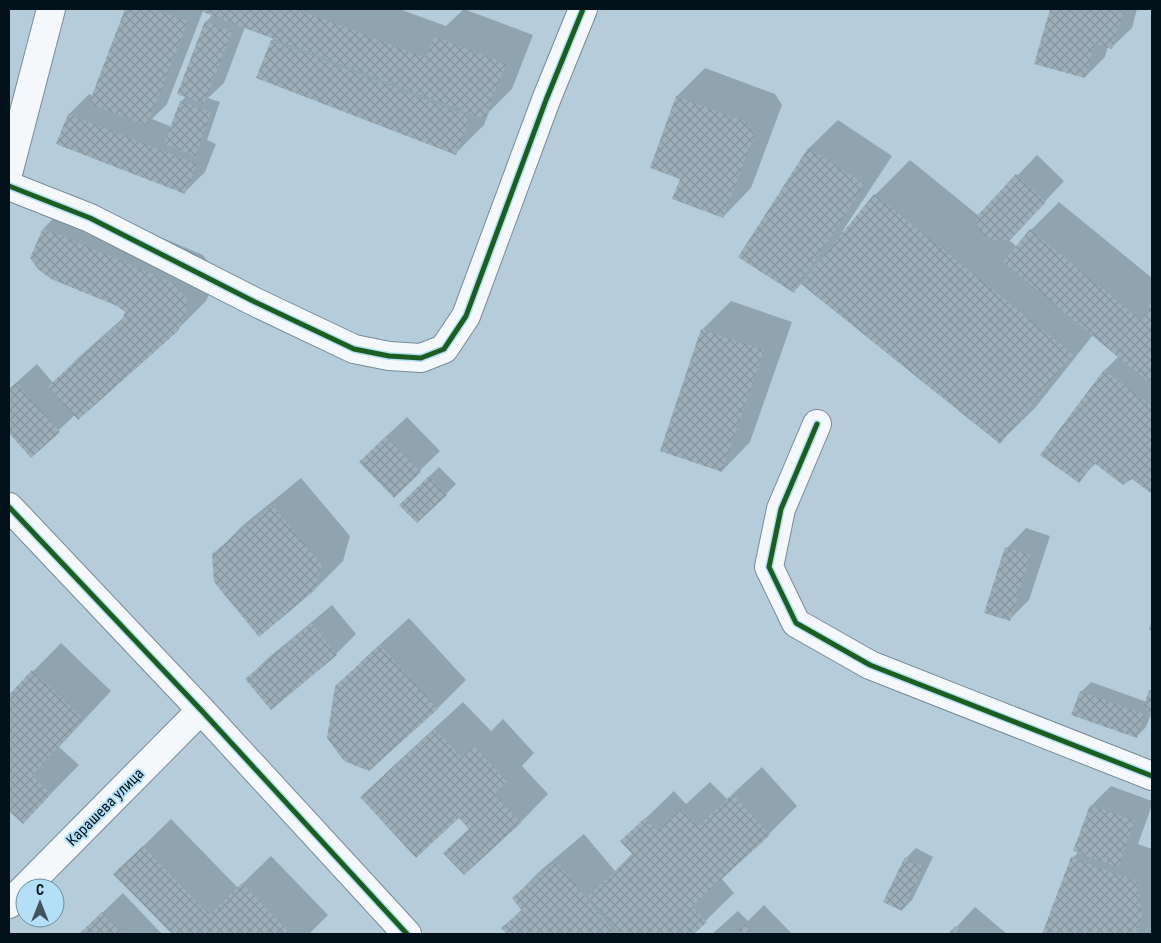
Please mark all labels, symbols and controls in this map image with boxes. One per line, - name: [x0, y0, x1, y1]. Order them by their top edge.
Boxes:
- street label: Карашева улица: [62, 764, 148, 850]
- north arrow: [15, 878, 65, 928]
- text: С: [36, 882, 44, 898]

